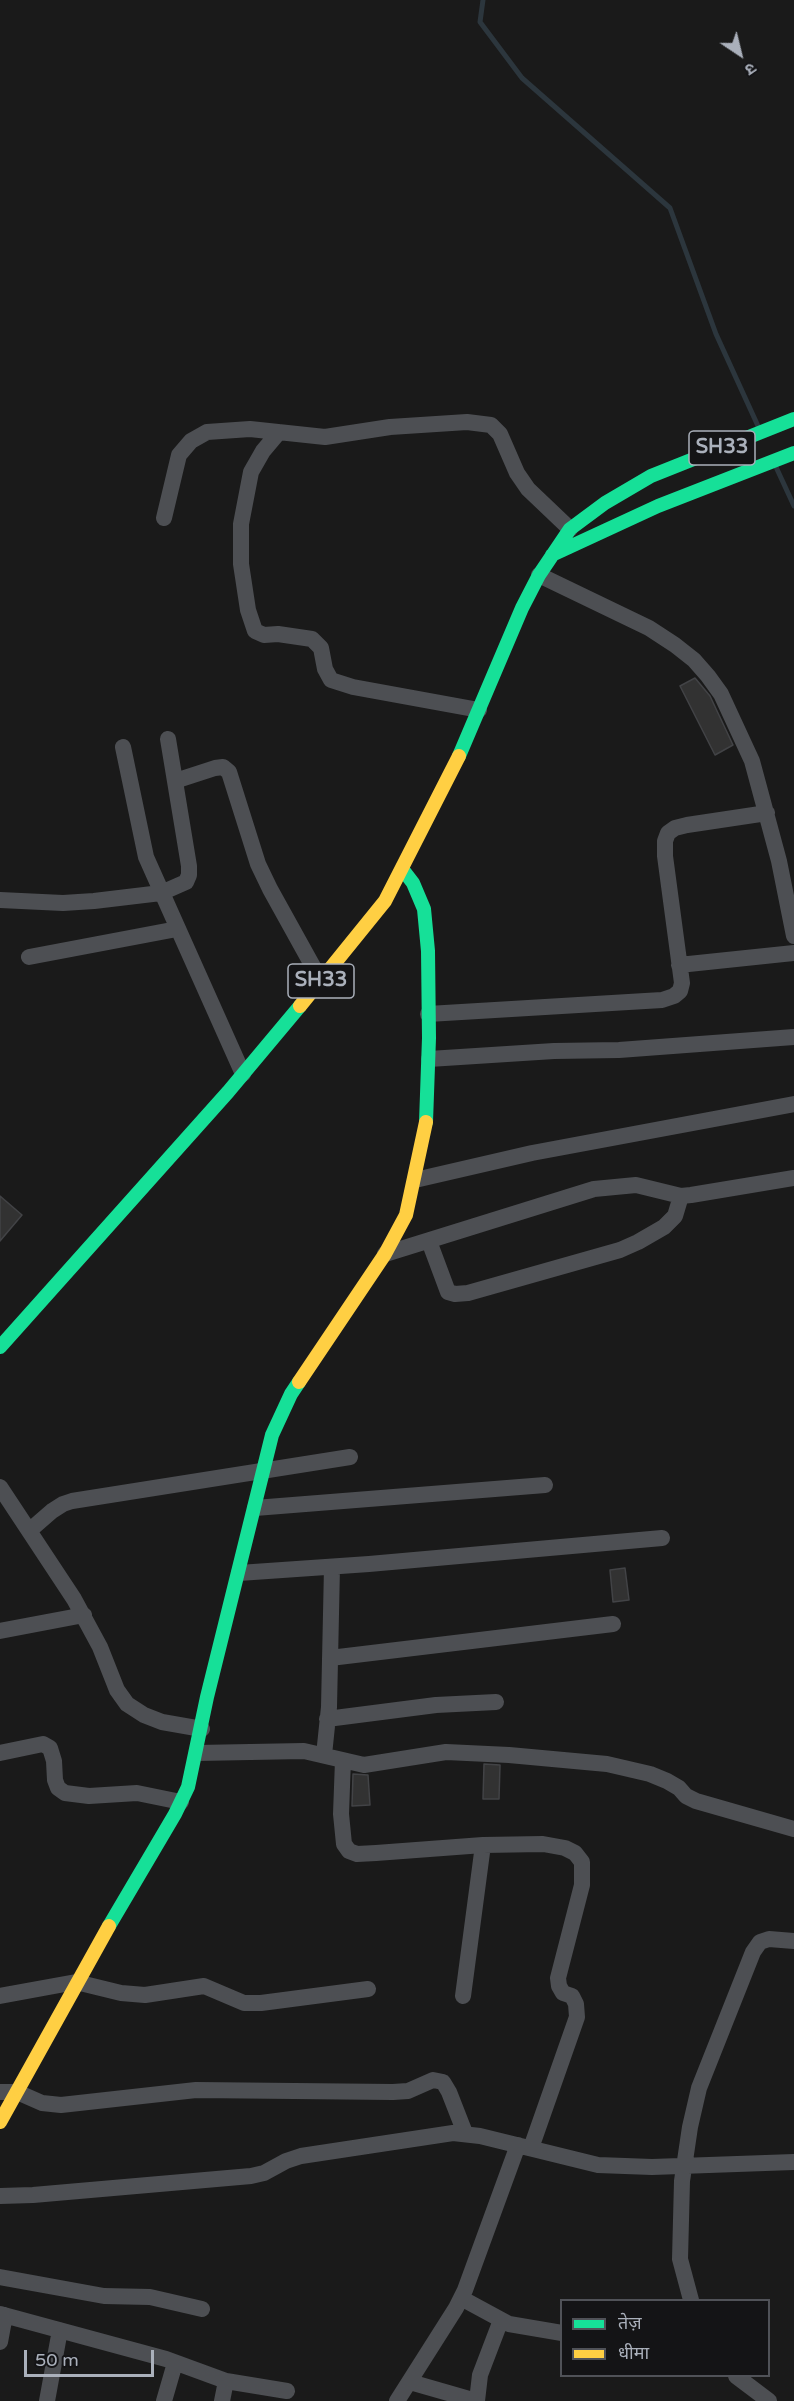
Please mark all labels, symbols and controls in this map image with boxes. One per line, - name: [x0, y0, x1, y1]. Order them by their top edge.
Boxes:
- north arrow: [710, 24, 770, 84]
- text: उ: [741, 58, 760, 80]
- road number: SH33: [689, 431, 755, 465]
- road number: SH33: [288, 964, 354, 998]
- legend: [560, 2299, 770, 2377]
- text: तेज़: [618, 2312, 642, 2334]
- scale bar: [27, 2338, 158, 2376]
- text: धीमा: [618, 2342, 649, 2364]
- text: 50 m: [35, 2349, 79, 2371]

